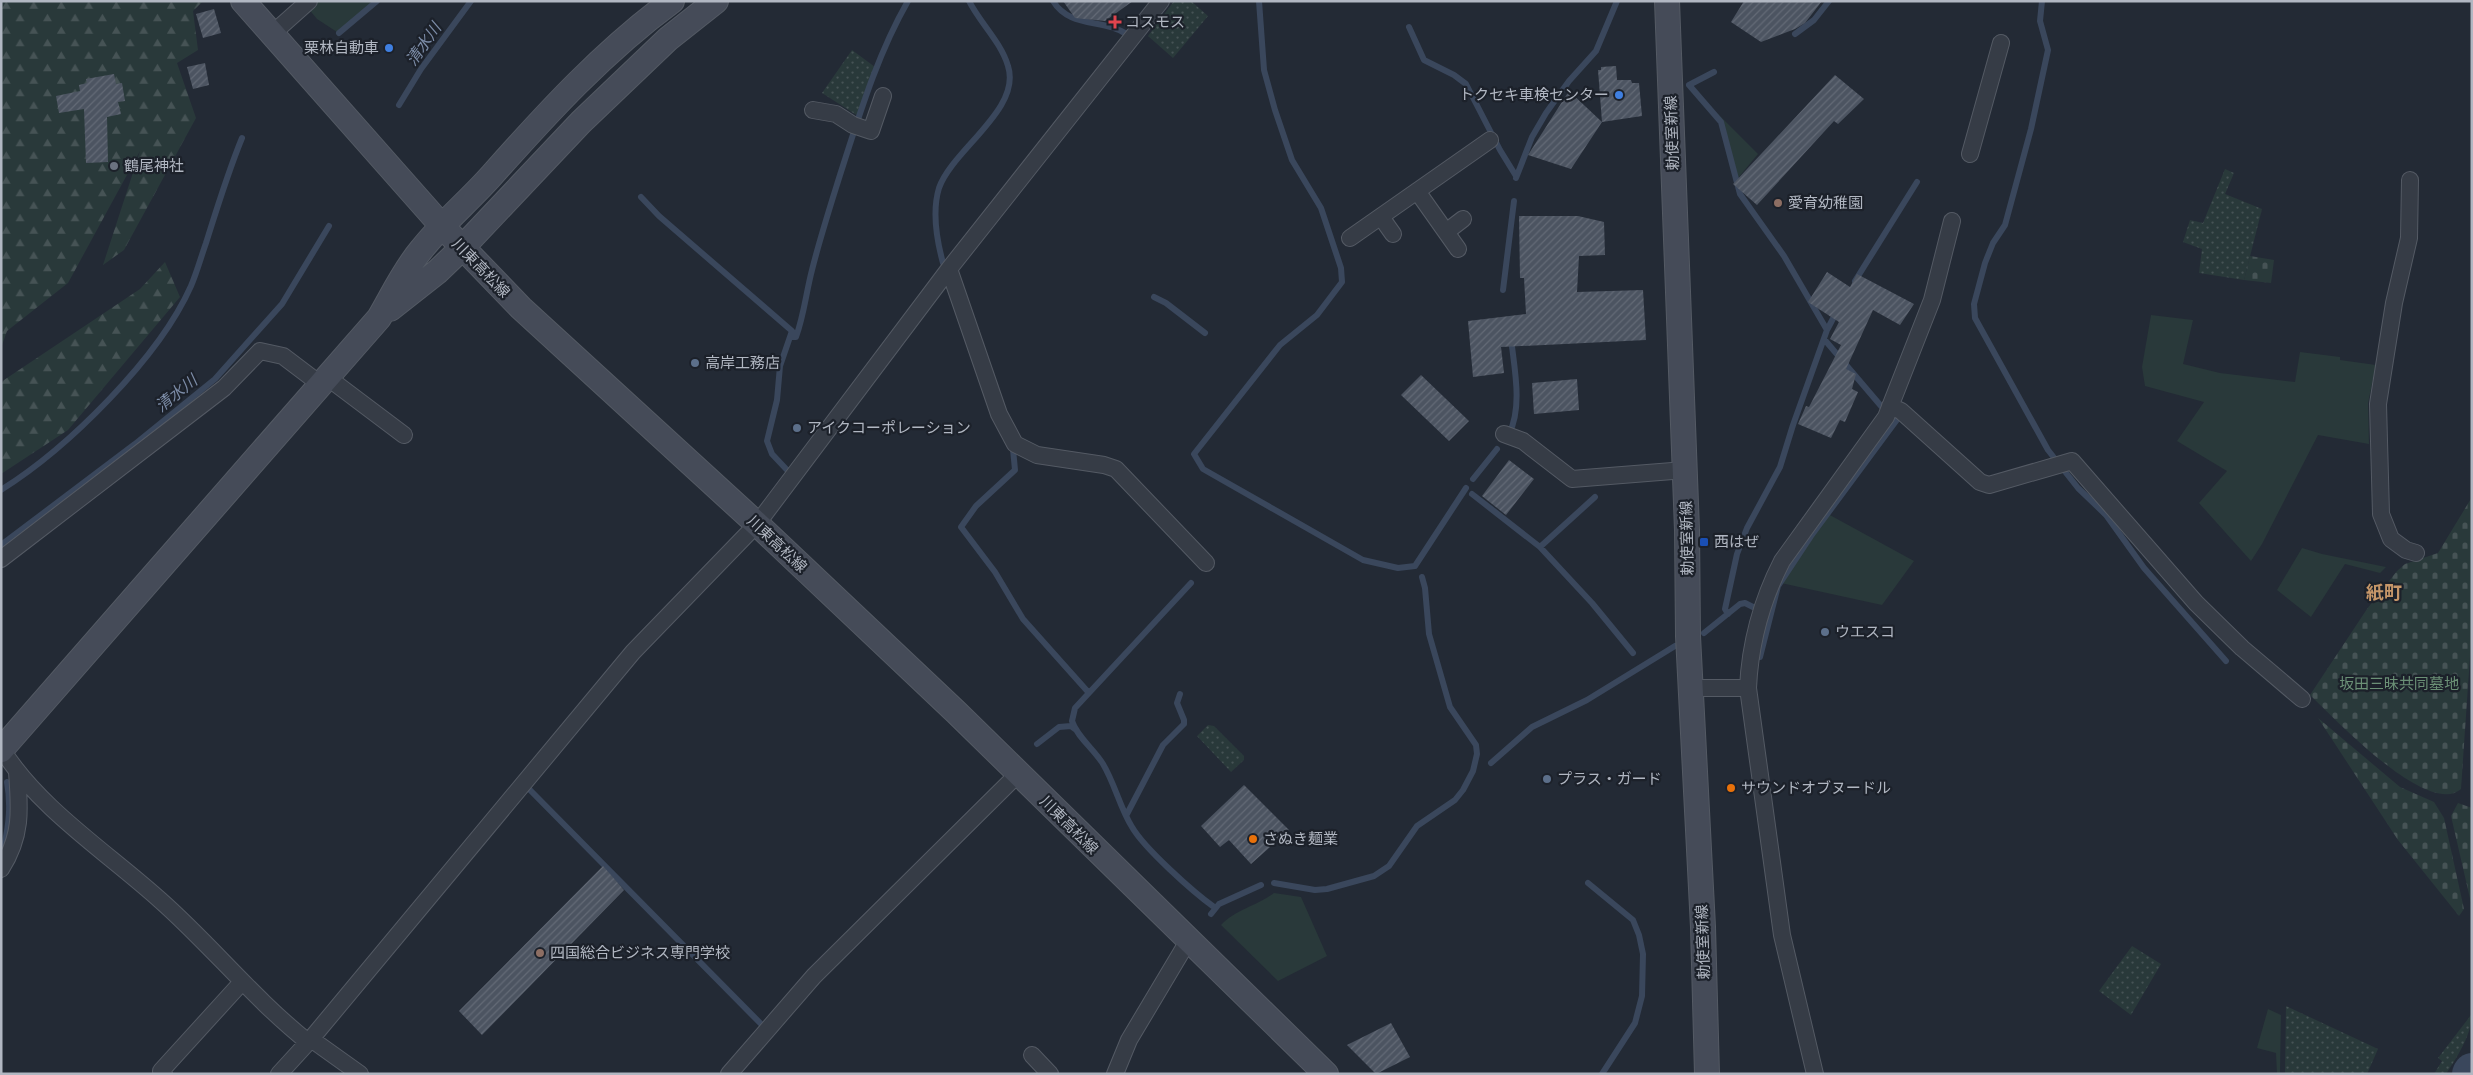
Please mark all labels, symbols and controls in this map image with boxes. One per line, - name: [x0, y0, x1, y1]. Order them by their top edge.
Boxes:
- place label: コスモス: [1125, 13, 1185, 31]
- marker: コスモス: [1109, 16, 1121, 28]
- water label: 清水川: [402, 18, 446, 69]
- place label: 栗林自動車: [304, 39, 379, 57]
- marker: 栗林自動車: [383, 42, 395, 54]
- place label: トクセキ車検センター: [1459, 86, 1609, 104]
- marker: トクセキ車検センター: [1613, 89, 1625, 101]
- street label: 勅使室新線: [1662, 95, 1682, 171]
- place label: 鶴尾神社: [124, 157, 184, 175]
- marker: 鶴尾神社: [108, 160, 120, 172]
- place label: 愛育幼稚園: [1788, 194, 1863, 212]
- marker: 愛育幼稚園: [1772, 197, 1784, 209]
- street label: 川東高松線: [448, 235, 514, 301]
- place label: 高岸工務店: [705, 354, 780, 372]
- marker: 高岸工務店: [689, 357, 701, 369]
- water label: 清水川: [152, 370, 202, 416]
- place label: アイクコーポレーション: [807, 419, 971, 437]
- marker: アイクコーポレーション: [791, 422, 803, 434]
- street label: 勅使室新線: [1677, 500, 1697, 576]
- street label: 川東高松線: [743, 512, 811, 576]
- place label: 西はぜ: [1714, 533, 1759, 551]
- marker: 西はぜ: [1698, 536, 1710, 548]
- district label: 紙町: [2366, 582, 2402, 603]
- place label: ウエスコ: [1835, 623, 1895, 641]
- marker: ウエスコ: [1819, 626, 1831, 638]
- park label: 坂田三昧共同墓地: [2339, 675, 2459, 693]
- place label: プラス・ガード: [1557, 770, 1662, 788]
- marker: プラス・ガード: [1541, 773, 1553, 785]
- place label: サウンドオブヌードル: [1741, 779, 1891, 797]
- marker: サウンドオブヌードル: [1725, 782, 1737, 794]
- street label: 川東高松線: [1036, 792, 1102, 858]
- place label: さぬき麺業: [1263, 830, 1338, 848]
- marker: さぬき麺業: [1247, 833, 1259, 845]
- street label: 勅使室新線: [1693, 904, 1713, 980]
- place label: 四国総合ビジネス専門学校: [550, 944, 730, 962]
- marker: 四国総合ビジネス専門学校: [534, 947, 546, 959]

